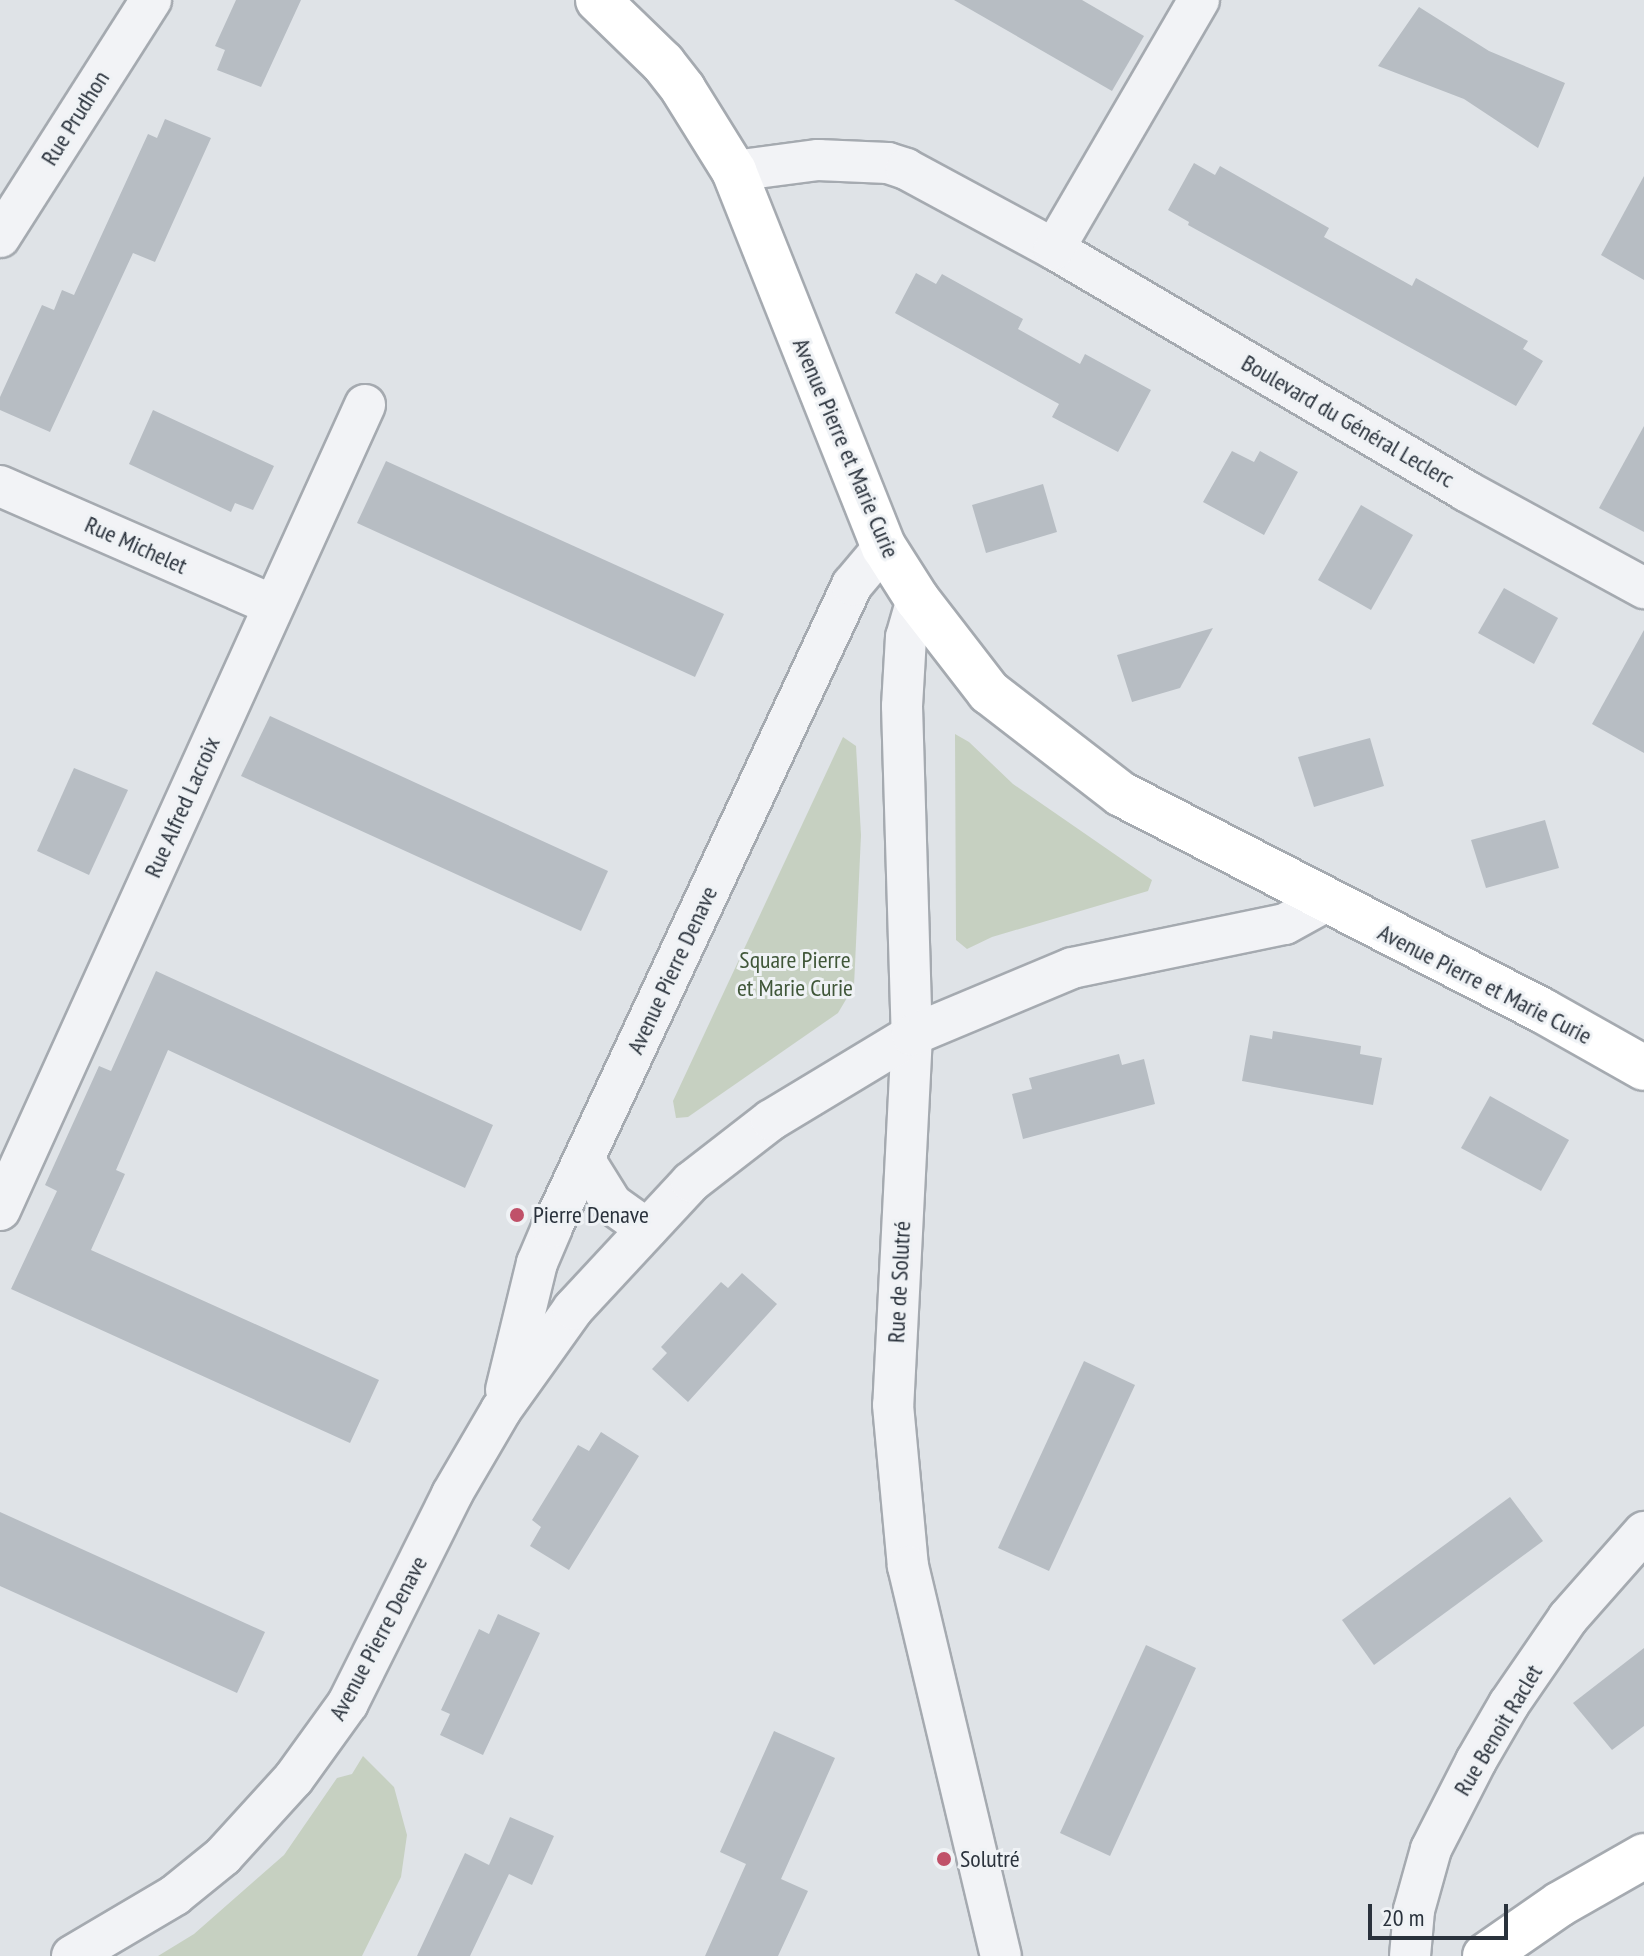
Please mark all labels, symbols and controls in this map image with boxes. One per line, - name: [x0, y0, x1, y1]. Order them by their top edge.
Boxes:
- street label: Rue Prudhon: [35, 65, 115, 171]
- street label: Avenue Pierre et Marie Curie: [787, 334, 905, 562]
- street label: Boulevard du Général Leclerc: [1237, 348, 1459, 494]
- street label: Rue Michelet: [81, 510, 191, 580]
- street label: Rue Alfred Lacroix: [138, 732, 226, 882]
- street label: Avenue Pierre Denave: [621, 882, 723, 1058]
- street label: Avenue Pierre et Marie Curie: [1373, 918, 1597, 1050]
- park label: Square Pierre et Marie Curie: [737, 946, 853, 1002]
- place label: Pierre Denave: [533, 1201, 649, 1229]
- marker: Pierre Denave: [508, 1206, 526, 1224]
- street label: Rue de Solutré: [881, 1220, 917, 1344]
- street label: Avenue Pierre Denave: [323, 1551, 433, 1725]
- street label: Rue Benoit Raclet: [1448, 1659, 1548, 1801]
- place label: Solutré: [960, 1845, 1020, 1873]
- marker: Solutré: [935, 1850, 953, 1868]
- scale bar: [1372, 1888, 1512, 1938]
- text: 20 m: [1382, 1902, 1424, 1933]

